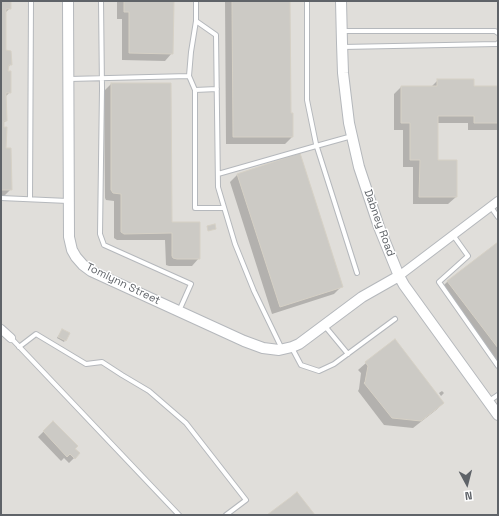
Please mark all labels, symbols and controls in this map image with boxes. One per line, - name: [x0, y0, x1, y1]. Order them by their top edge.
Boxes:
- street label: Dabney Road: [361, 188, 397, 258]
- street label: Tomlynn Street: [84, 260, 162, 308]
- north arrow: [447, 464, 487, 504]
- text: N: [464, 489, 473, 503]

